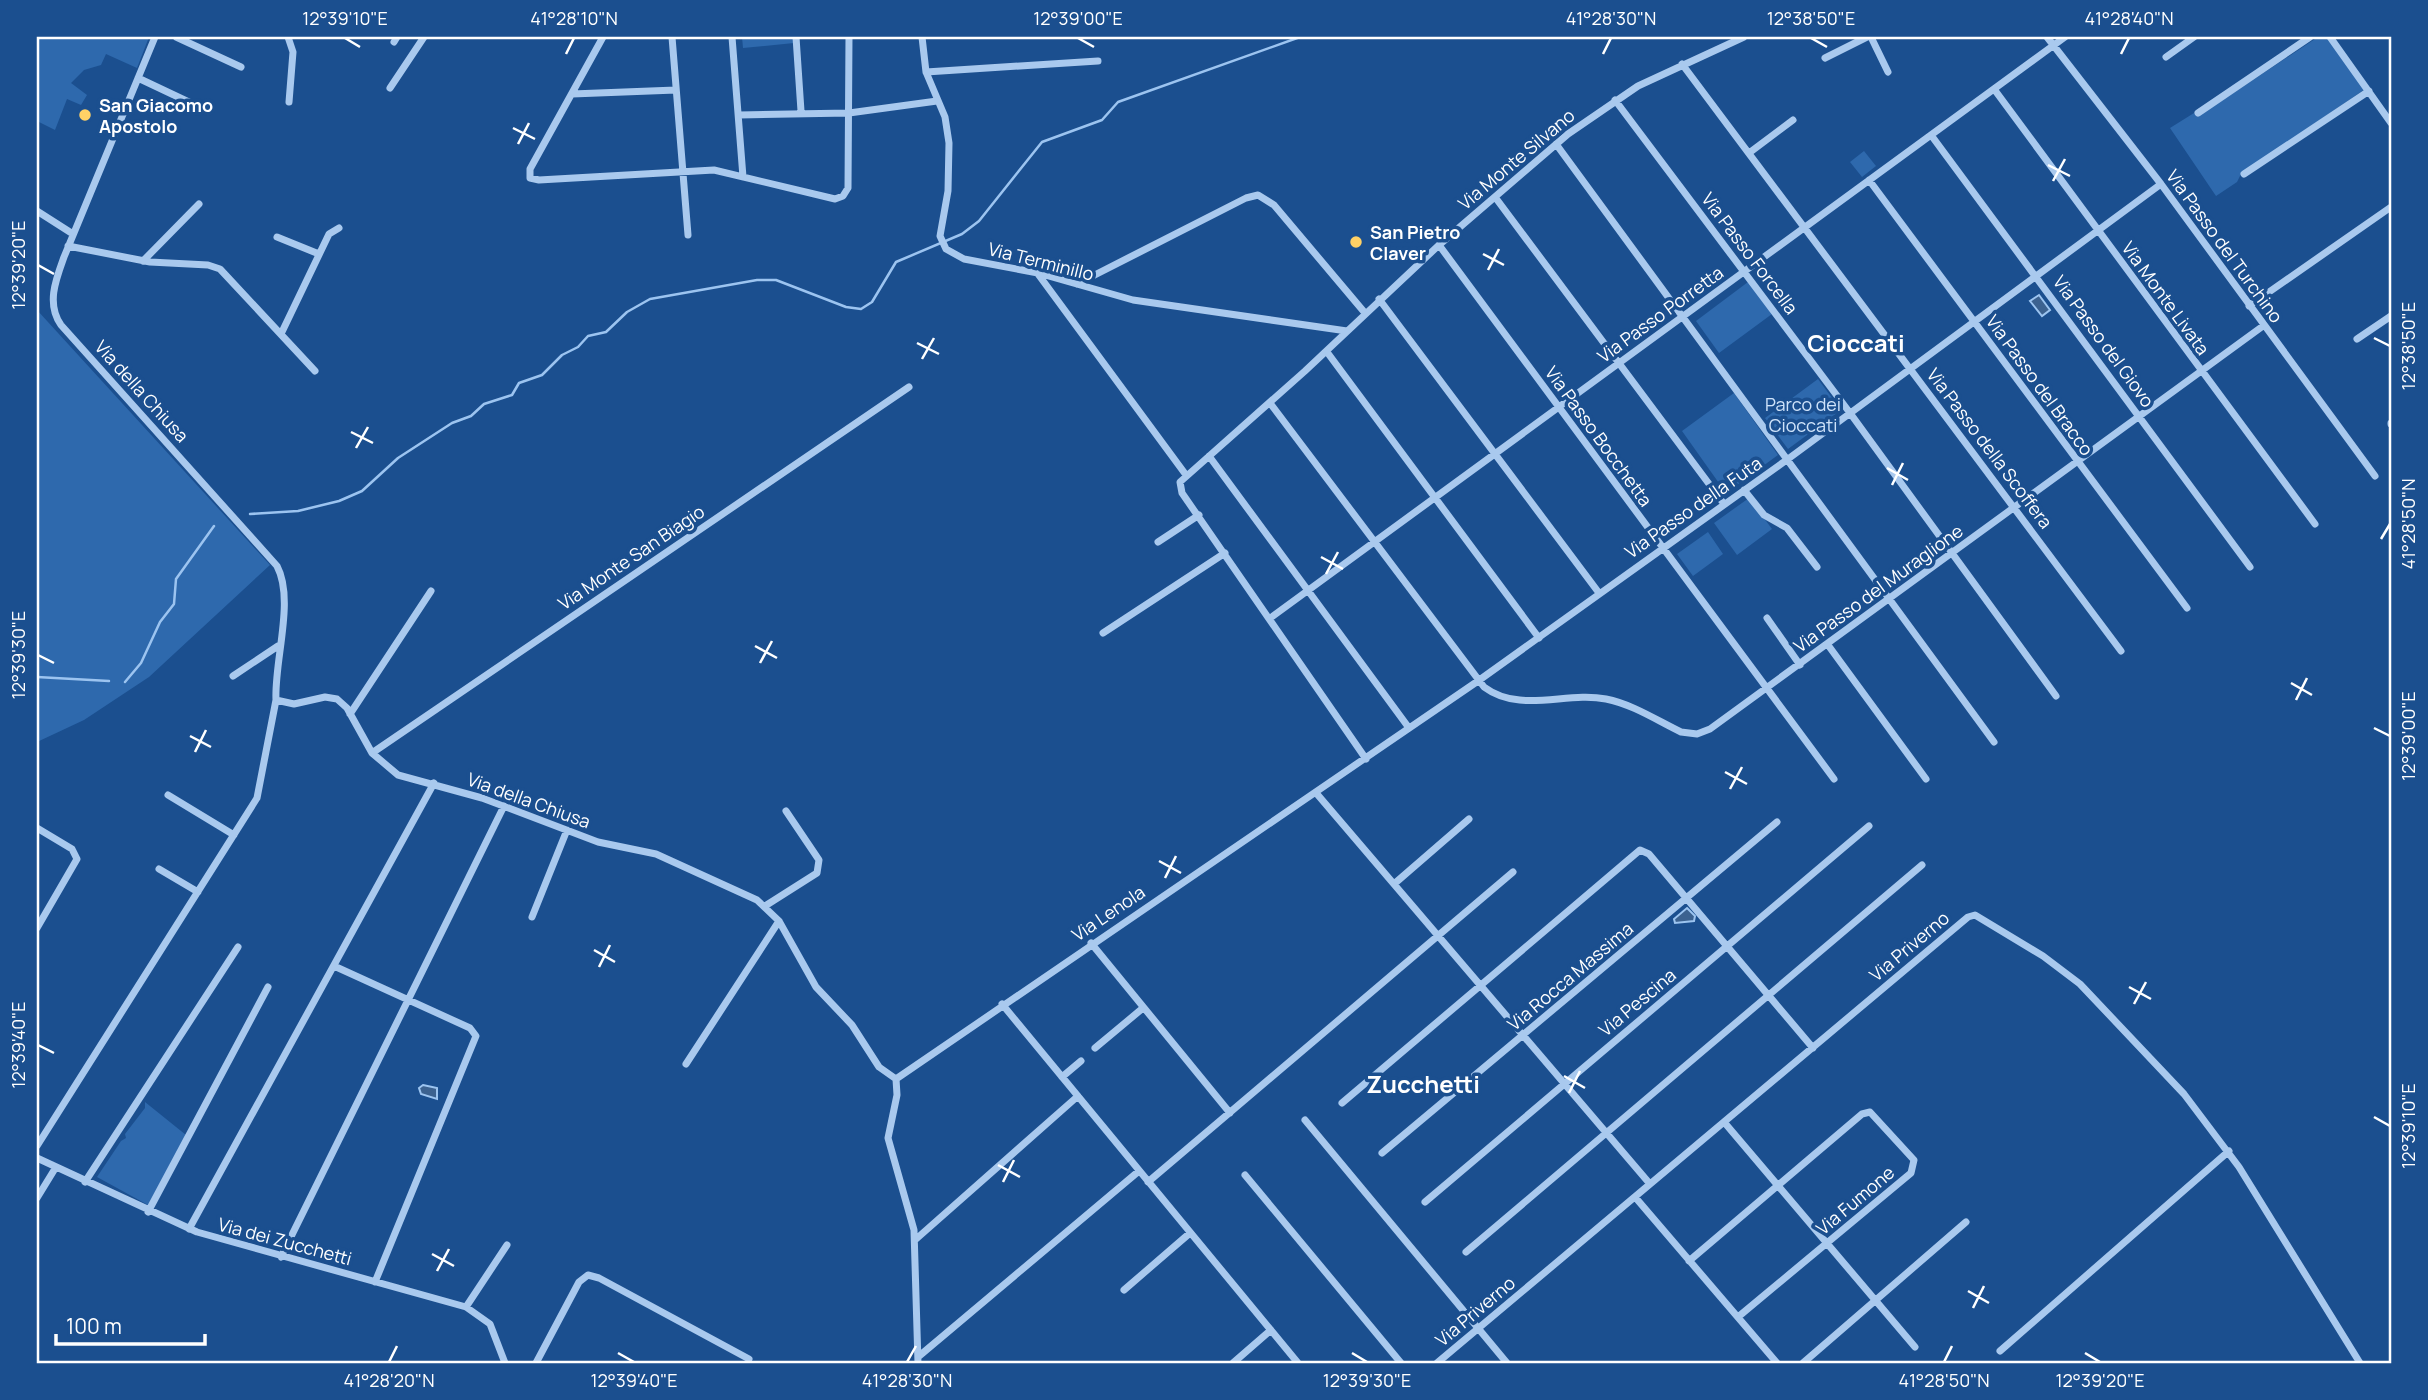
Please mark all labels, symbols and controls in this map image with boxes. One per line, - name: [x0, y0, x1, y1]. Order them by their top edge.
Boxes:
- text: 12°39'10"E: [302, 6, 388, 30]
- text: 41°28'10"N: [530, 6, 618, 30]
- text: 12°39'00"E: [1033, 6, 1123, 30]
- text: 41°28'30"N: [1566, 6, 1656, 30]
- text: 12°38'50"E: [1767, 6, 1855, 30]
- text: 41°28'40"N: [2084, 6, 2174, 30]
- place label: San Giacomo Apostolo: [99, 93, 213, 138]
- street label: Via Monte Silvano: [1453, 103, 1579, 215]
- marker: San Giacomo Apostolo: [77, 107, 93, 123]
- street label: Via Passo del Turchino: [2161, 165, 2289, 327]
- street label: Via Passo Forcella: [1696, 187, 1804, 319]
- place label: San Pietro Claver: [1370, 220, 1460, 265]
- text: 12°39'20"E: [6, 221, 30, 309]
- marker: San Pietro Claver: [1348, 234, 1364, 250]
- street label: Via Terminillo: [986, 236, 1096, 286]
- street label: Via Monte Livata: [2117, 236, 2215, 360]
- street label: Via Passo Porretta: [1592, 260, 1728, 368]
- street label: Via Passo del Giovo: [2048, 270, 2160, 412]
- text: 12°38'50"E: [2396, 302, 2420, 390]
- street label: Via Passo del Bracco: [1981, 310, 2099, 460]
- district label: Cioccati: [1807, 326, 1905, 359]
- street label: Via della Chiusa: [90, 335, 194, 447]
- street label: Via Passo Bocchetta: [1540, 361, 1658, 511]
- street label: Via Passo della Scoffera: [1922, 363, 2058, 533]
- park label: Parco dei Cioccati: [1765, 392, 1841, 437]
- street label: Via Passo della Futa: [1620, 451, 1766, 563]
- text: 41°28'50"N: [2396, 478, 2420, 570]
- street label: Via Monte San Biagio: [553, 499, 709, 615]
- street label: Via Passo del Muraglione: [1789, 518, 1967, 658]
- text: 12°39'30"E: [6, 611, 30, 699]
- text: 12°39'00"E: [2396, 691, 2420, 781]
- street label: Via della Chiusa: [464, 767, 594, 833]
- street label: Via Lenola: [1067, 880, 1149, 946]
- street label: Via Priverno: [1864, 906, 1954, 986]
- street label: Via Rocca Massima: [1502, 916, 1638, 1036]
- street label: Via Pescina: [1593, 963, 1681, 1041]
- text: 12°39'40"E: [6, 1001, 30, 1089]
- district label: Zucchetti: [1366, 1067, 1480, 1100]
- text: 12°39'10"E: [2396, 1083, 2420, 1169]
- street label: Via Fumone: [1811, 1160, 1899, 1240]
- street label: Via dei Zucchetti: [216, 1212, 354, 1270]
- street label: Via Priverno: [1430, 1271, 1520, 1351]
- scale bar: [56, 1302, 205, 1346]
- text: 100 m: [66, 1312, 122, 1340]
- text: 41°28'20"N: [344, 1368, 434, 1392]
- text: 12°39'40"E: [590, 1368, 678, 1392]
- text: 41°28'30"N: [862, 1368, 952, 1392]
- text: 12°39'30"E: [1323, 1368, 1411, 1392]
- text: 41°28'50"N: [1898, 1368, 1990, 1392]
- text: 12°39'20"E: [2056, 1368, 2144, 1392]

